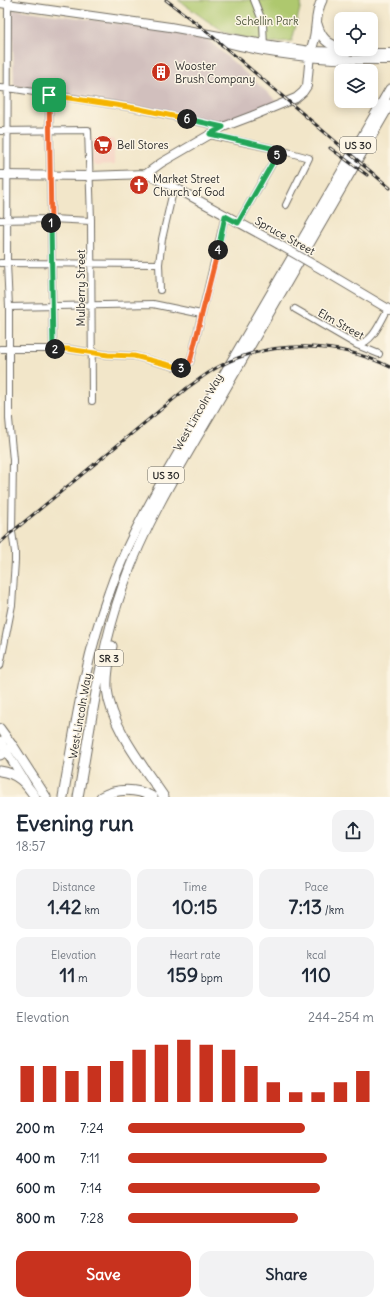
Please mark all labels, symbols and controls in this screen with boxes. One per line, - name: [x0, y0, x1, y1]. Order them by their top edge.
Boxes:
- map controls: [334, 12, 378, 108]
- button: locate: [334, 12, 378, 56]
- park label: Schellin Park: [235, 14, 299, 28]
- place label: Wooster Brush Company: [175, 59, 255, 86]
- building icon: Wooster Brush Company: [150, 61, 172, 83]
- button: layers: [334, 64, 378, 108]
- pin: [32, 78, 66, 112]
- icon: arrive: [38, 84, 60, 106]
- pin: 6: [177, 109, 197, 129]
- text: 6: [184, 112, 190, 126]
- supermarket icon: Bell Stores: [92, 134, 114, 156]
- road number: US 30: [340, 137, 376, 153]
- place label: Bell Stores: [117, 138, 169, 152]
- pin: 5: [267, 145, 287, 165]
- text: 5: [274, 148, 280, 162]
- place label: Market Street Church of God: [153, 172, 225, 199]
- church icon: Market Street Church of God: [128, 174, 150, 196]
- pin: 1: [41, 213, 61, 233]
- street label: Spruce Street: [252, 214, 318, 258]
- text: 1: [49, 216, 53, 230]
- pin: 4: [208, 240, 228, 260]
- text: 4: [215, 243, 221, 257]
- street label: Mulberry Street: [74, 249, 88, 326]
- street label: Elm Street: [315, 306, 367, 343]
- pin: 2: [45, 339, 65, 359]
- text: 2: [52, 342, 58, 356]
- pin: 3: [171, 358, 191, 378]
- text: 3: [178, 361, 184, 375]
- street label: West Lincoln Way: [170, 371, 226, 453]
- road number: US 30: [148, 467, 184, 483]
- road number: SR 3: [95, 650, 123, 666]
- street label: West Lincoln Way: [66, 672, 94, 760]
- text: Evening run: [16, 809, 134, 837]
- button: share: [332, 810, 374, 852]
- text: 18:57: [16, 838, 45, 855]
- text: Distance: [52, 880, 95, 894]
- text: Time: [183, 880, 207, 894]
- text: Pace: [304, 880, 328, 894]
- text: 1.42: [48, 894, 82, 919]
- text: 10:15: [172, 894, 218, 919]
- text: 7:13: [289, 894, 322, 919]
- text: km: [82, 903, 100, 917]
- text: /km: [322, 903, 344, 917]
- text: Elevation: [51, 948, 96, 962]
- text: Heart rate: [169, 948, 221, 962]
- text: kcal: [306, 948, 326, 962]
- text: 11: [60, 962, 75, 987]
- text: 159: [167, 962, 198, 987]
- text: 110: [302, 962, 331, 987]
- text: m: [75, 971, 88, 985]
- text: bpm: [198, 971, 223, 985]
- text: Elevation: [16, 1009, 69, 1026]
- text: 244–254 m: [308, 1009, 374, 1026]
- text: 200 m: [16, 1120, 55, 1137]
- text: 7:24: [80, 1120, 104, 1137]
- text: 400 m: [16, 1150, 55, 1167]
- text: 7:11: [80, 1150, 100, 1167]
- text: 600 m: [16, 1180, 55, 1197]
- text: 7:14: [80, 1180, 102, 1197]
- text: 800 m: [16, 1210, 55, 1227]
- text: 7:28: [80, 1210, 104, 1227]
- button: Save: [16, 1251, 191, 1297]
- button: Share: [199, 1251, 374, 1297]

